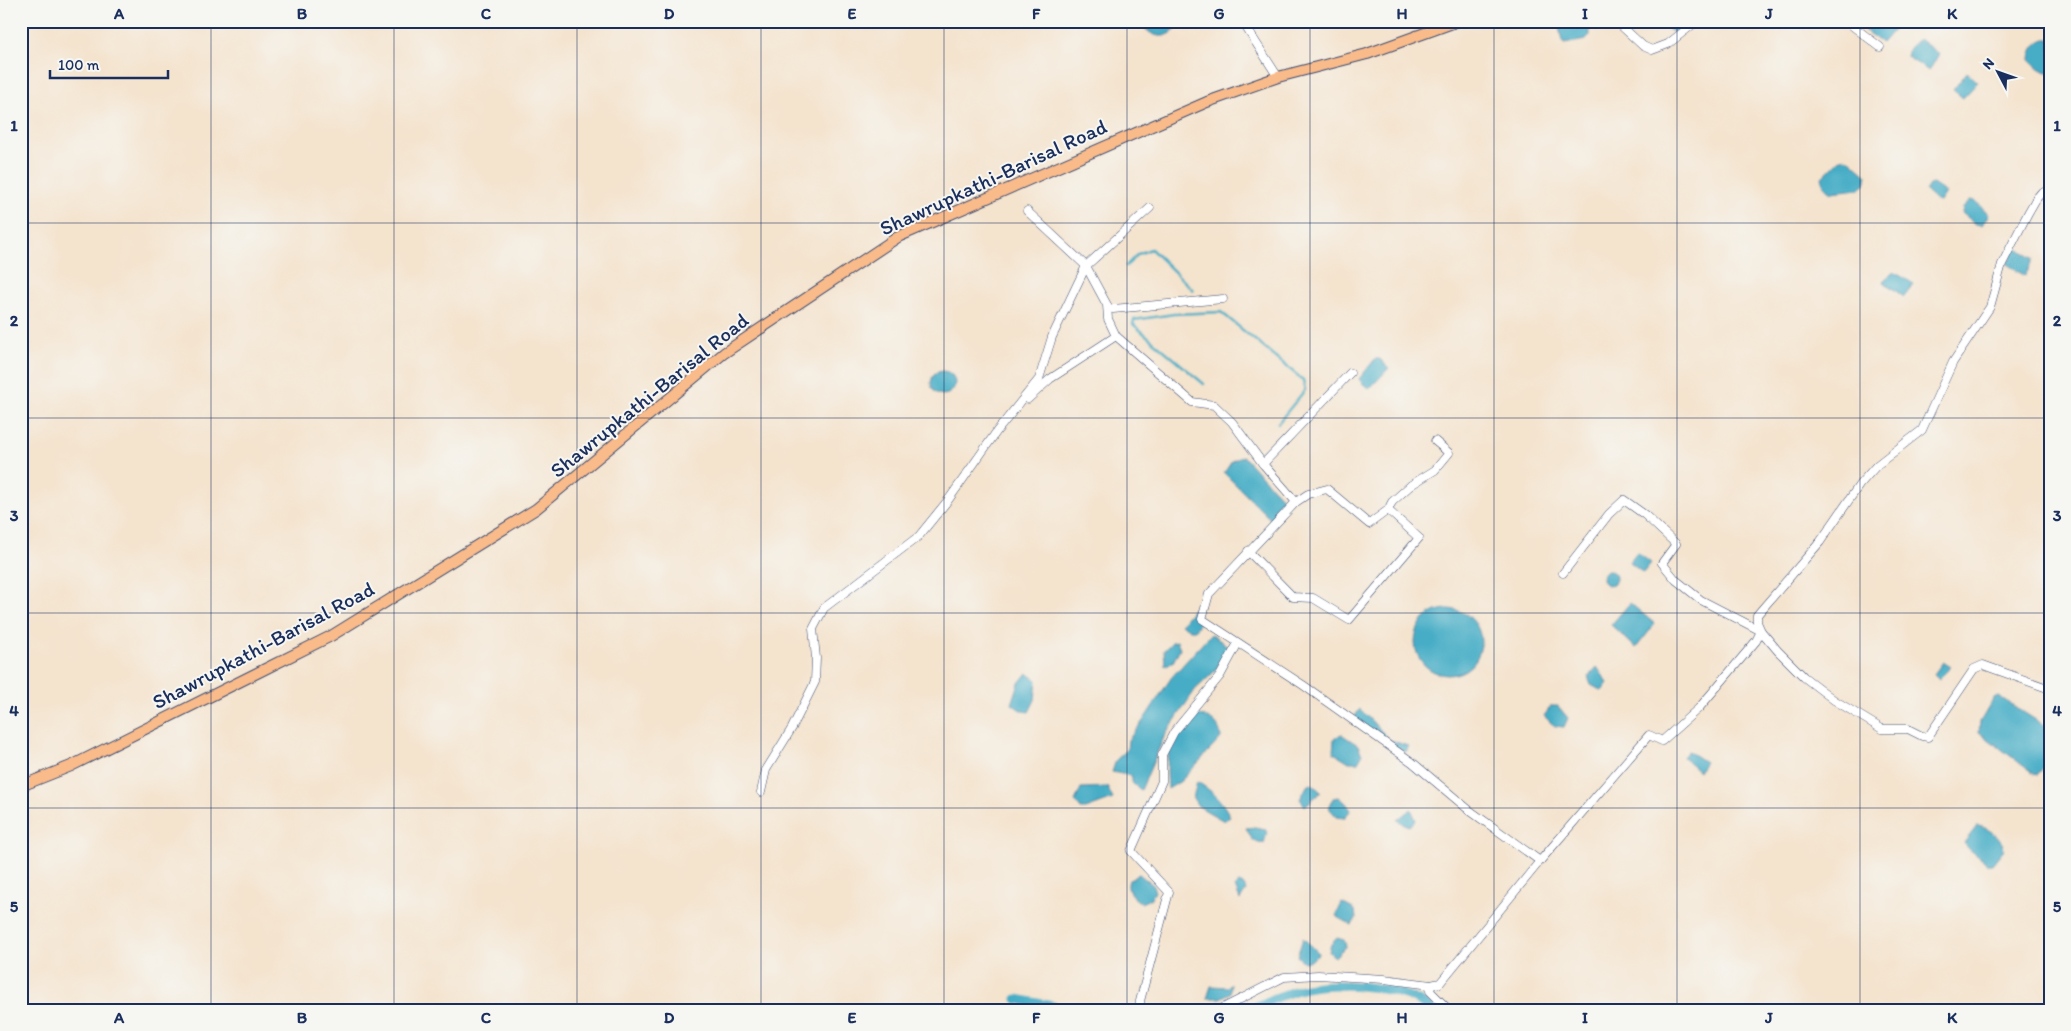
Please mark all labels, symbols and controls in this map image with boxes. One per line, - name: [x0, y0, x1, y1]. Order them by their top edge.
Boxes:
- text: A: [113, 4, 125, 23]
- text: B: [297, 4, 308, 23]
- text: C: [481, 4, 492, 23]
- text: D: [664, 4, 675, 23]
- text: E: [848, 4, 857, 23]
- text: F: [1032, 4, 1041, 23]
- text: G: [1213, 4, 1225, 23]
- text: H: [1396, 4, 1408, 23]
- text: I: [1582, 4, 1588, 23]
- text: J: [1764, 4, 1773, 23]
- text: K: [1947, 4, 1958, 23]
- scale bar: [50, 48, 168, 80]
- north arrow: [1974, 48, 2024, 98]
- text: N: [1979, 55, 1998, 73]
- text: 100 m: [58, 56, 100, 74]
- street label: Shawrupkathi-Barisal Road: [876, 113, 1110, 241]
- text: 1: [10, 116, 18, 135]
- text: 1: [2053, 116, 2061, 135]
- street label: Shawrupkathi-Barisal Road: [545, 307, 753, 483]
- text: 2: [10, 311, 19, 330]
- text: 2: [2053, 311, 2062, 330]
- text: 3: [10, 506, 19, 525]
- text: 3: [2053, 506, 2062, 525]
- street label: Shawrupkathi-Barisal Road: [148, 576, 378, 714]
- text: 4: [9, 701, 19, 720]
- text: 4: [2052, 701, 2062, 720]
- text: 5: [10, 897, 19, 916]
- text: 5: [2053, 897, 2062, 916]
- text: A: [113, 1008, 125, 1027]
- text: B: [297, 1008, 308, 1027]
- text: C: [481, 1008, 492, 1027]
- text: D: [664, 1008, 675, 1027]
- text: E: [848, 1008, 857, 1027]
- text: F: [1032, 1008, 1041, 1027]
- text: G: [1213, 1008, 1225, 1027]
- text: H: [1396, 1008, 1408, 1027]
- text: I: [1582, 1008, 1588, 1027]
- text: J: [1764, 1008, 1773, 1027]
- text: K: [1947, 1008, 1958, 1027]

